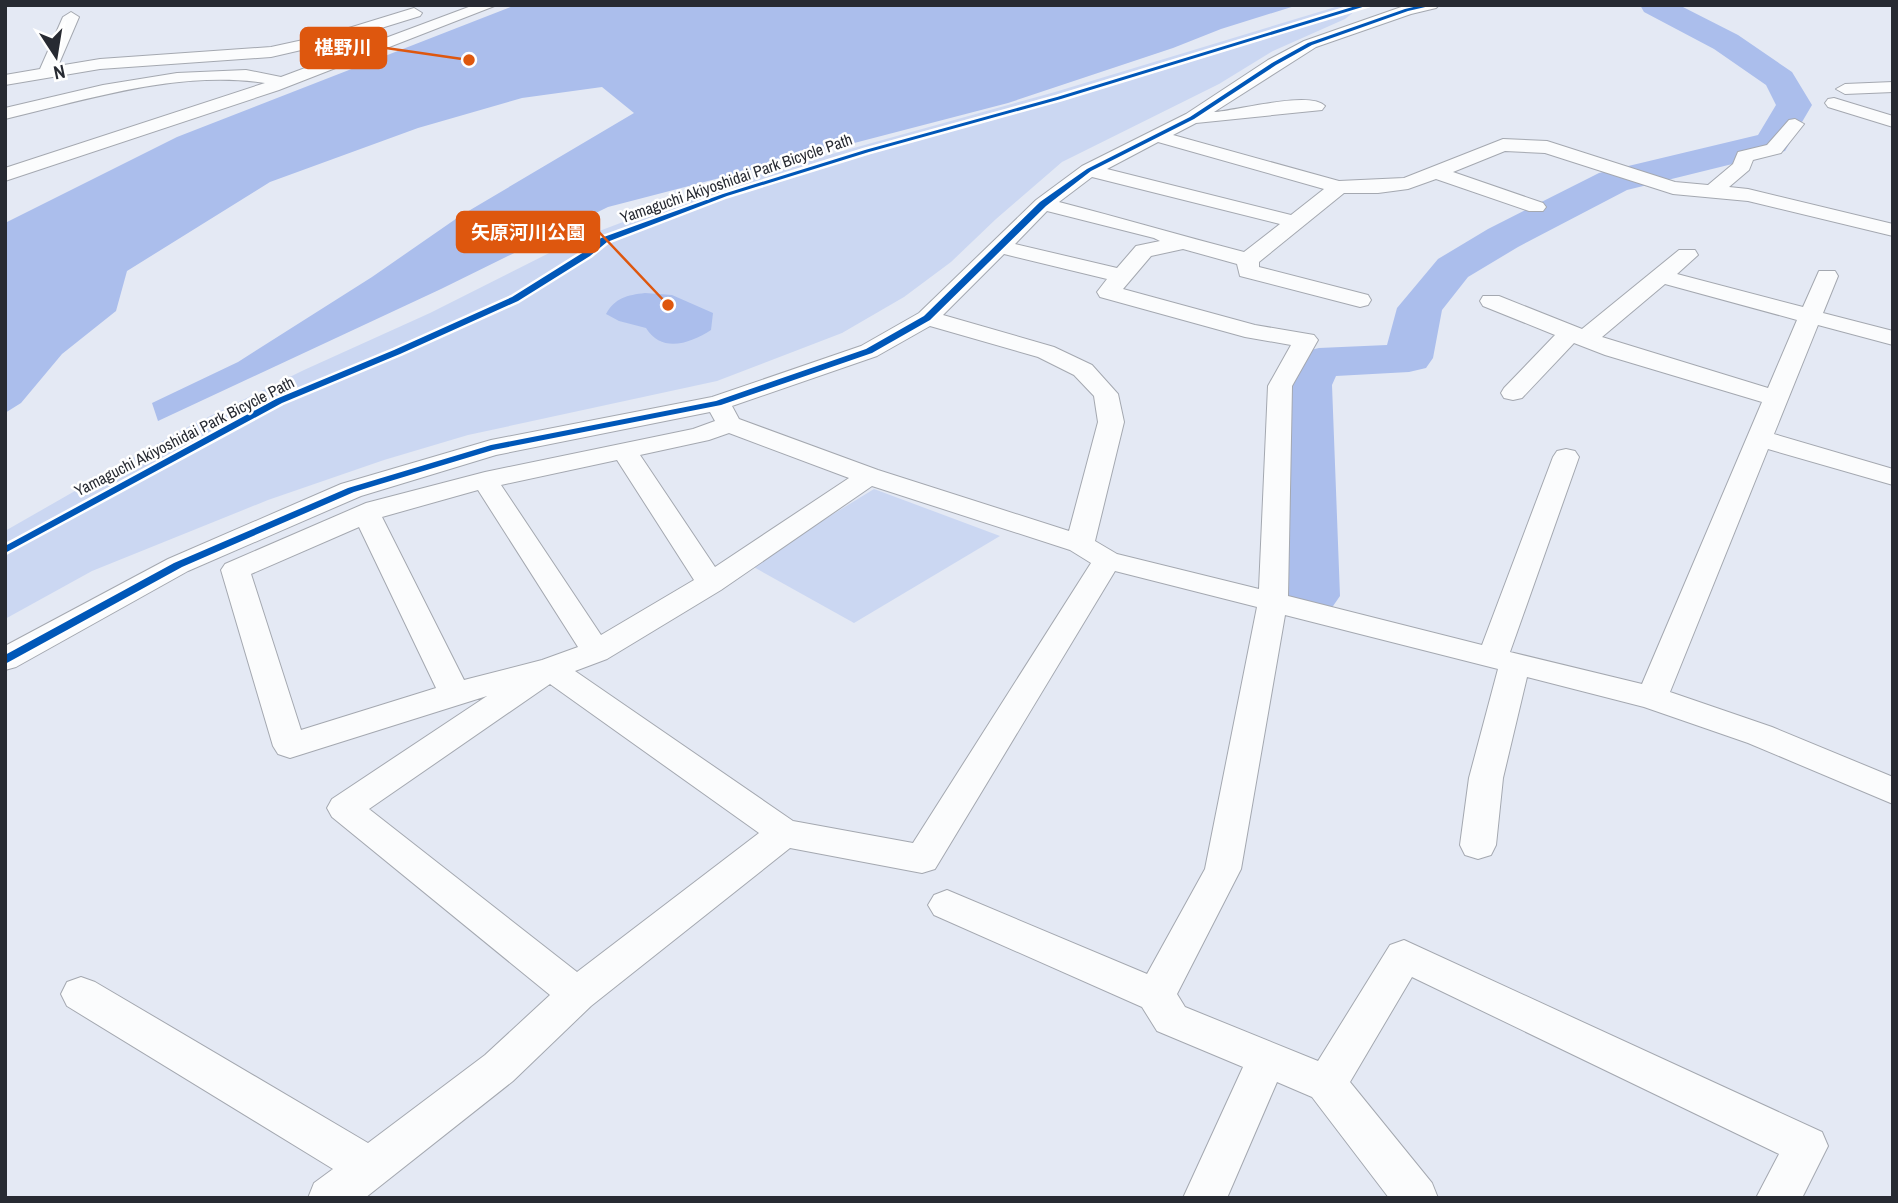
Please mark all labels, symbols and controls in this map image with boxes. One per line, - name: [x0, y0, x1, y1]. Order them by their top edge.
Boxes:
- north arrow: [21, 21, 91, 91]
- callout: 椹野川: [301, 28, 386, 68]
- text: 椹野川: [314, 34, 372, 60]
- text: N: [51, 59, 68, 87]
- street label: Yamaguchi Akiyoshidai Park Bicycle Path: [617, 128, 855, 228]
- callout: 矢原河川公園: [457, 212, 599, 252]
- text: 矢原河川公園: [471, 219, 585, 245]
- street label: Yamaguchi Akiyoshidai Park Bicycle Path: [70, 371, 298, 501]

